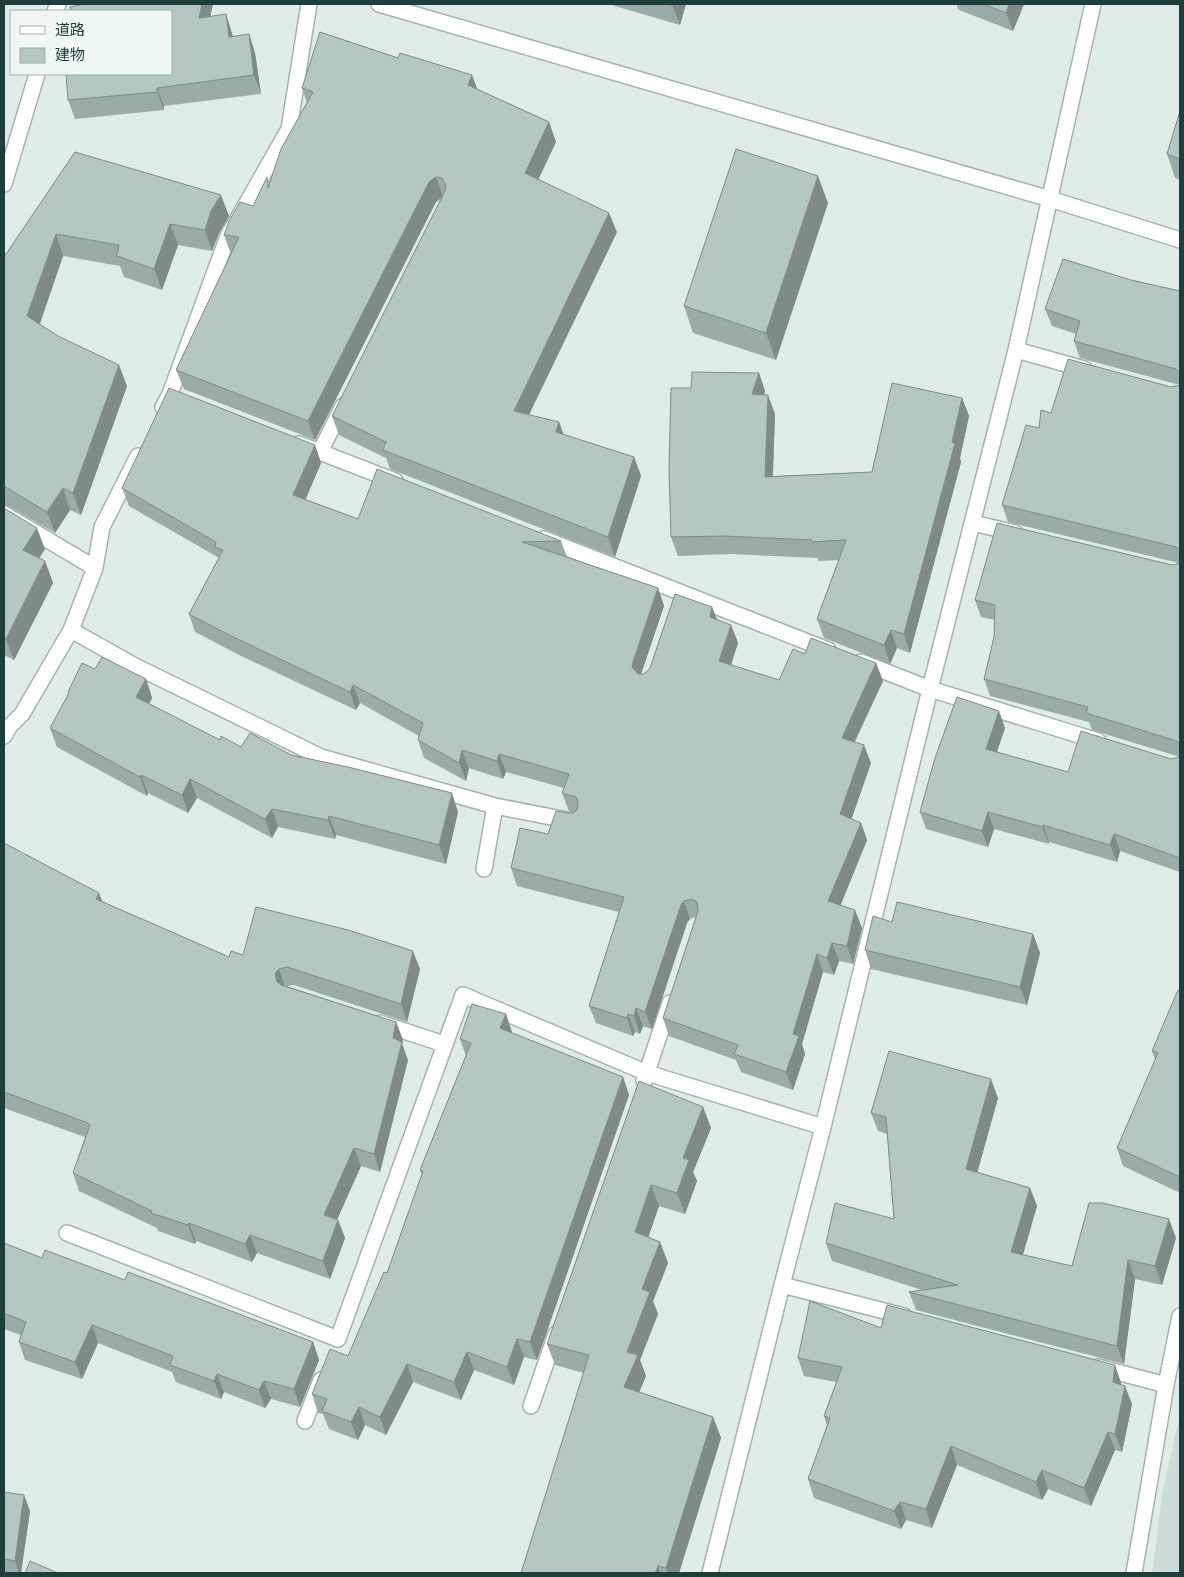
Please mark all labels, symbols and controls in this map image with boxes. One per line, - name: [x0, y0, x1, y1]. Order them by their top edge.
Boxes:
- legend: [10, 10, 172, 75]
- text: 道路: [55, 21, 85, 39]
- text: 建物: [55, 46, 85, 64]

